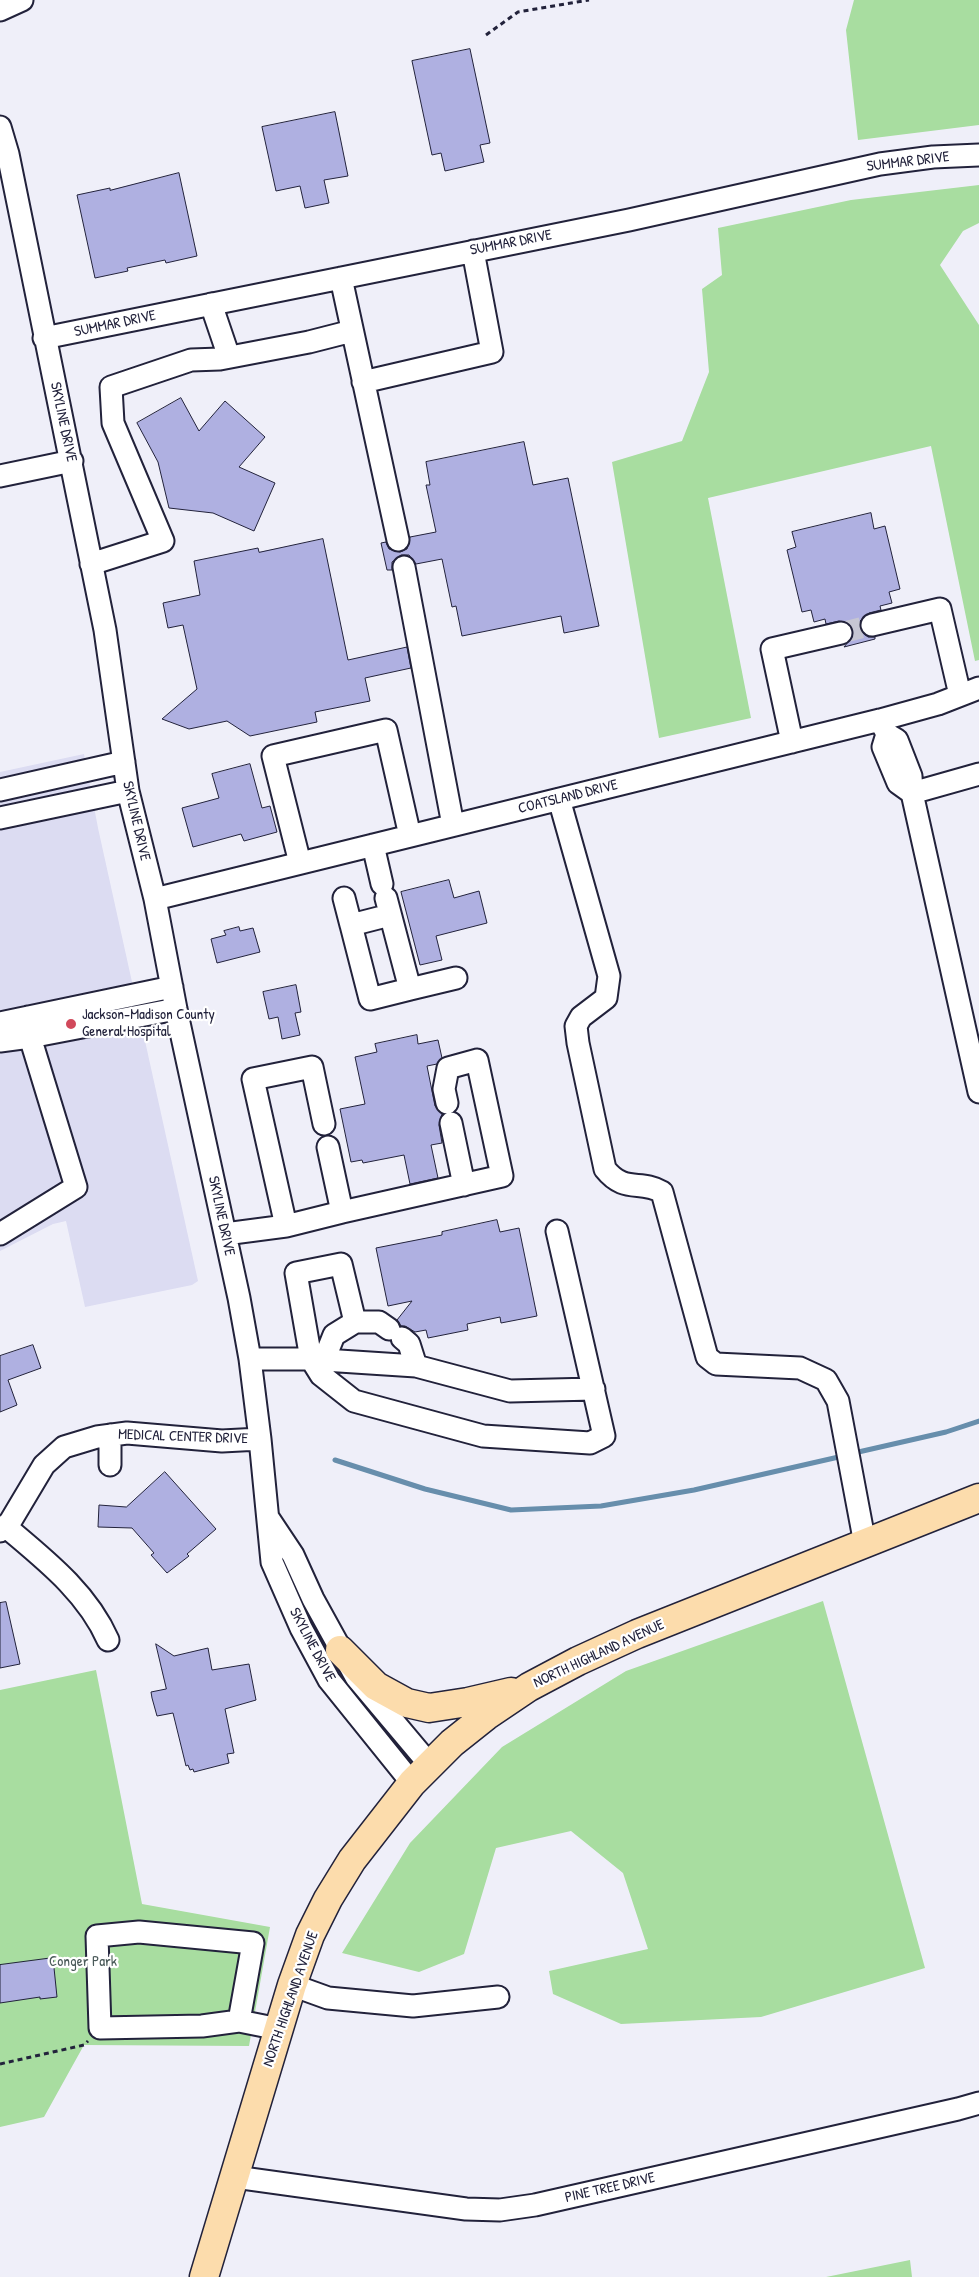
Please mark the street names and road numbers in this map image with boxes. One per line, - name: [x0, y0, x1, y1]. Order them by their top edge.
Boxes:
- street label: SUMMAR DRIVE: [866, 148, 950, 176]
- street label: SUMMAR DRIVE: [469, 226, 553, 260]
- street label: SUMMAR DRIVE: [72, 307, 158, 341]
- street label: SKYLINE DRIVE: [46, 380, 80, 464]
- street label: COATSLAND DRIVE: [516, 776, 620, 818]
- street label: SKYLINE DRIVE: [118, 779, 154, 863]
- street label: SKYLINE DRIVE: [204, 1174, 238, 1258]
- street label: MEDICAL CENTER DRIVE: [118, 1426, 248, 1448]
- street label: SKYLINE DRIVE: [285, 1605, 339, 1685]
- street label: NORTH HIGHLAND AVENUE: [531, 1616, 667, 1692]
- street label: NORTH HIGHLAND AVENUE: [259, 1929, 323, 2069]
- street label: PINE TREE DRIVE: [563, 2169, 657, 2207]

